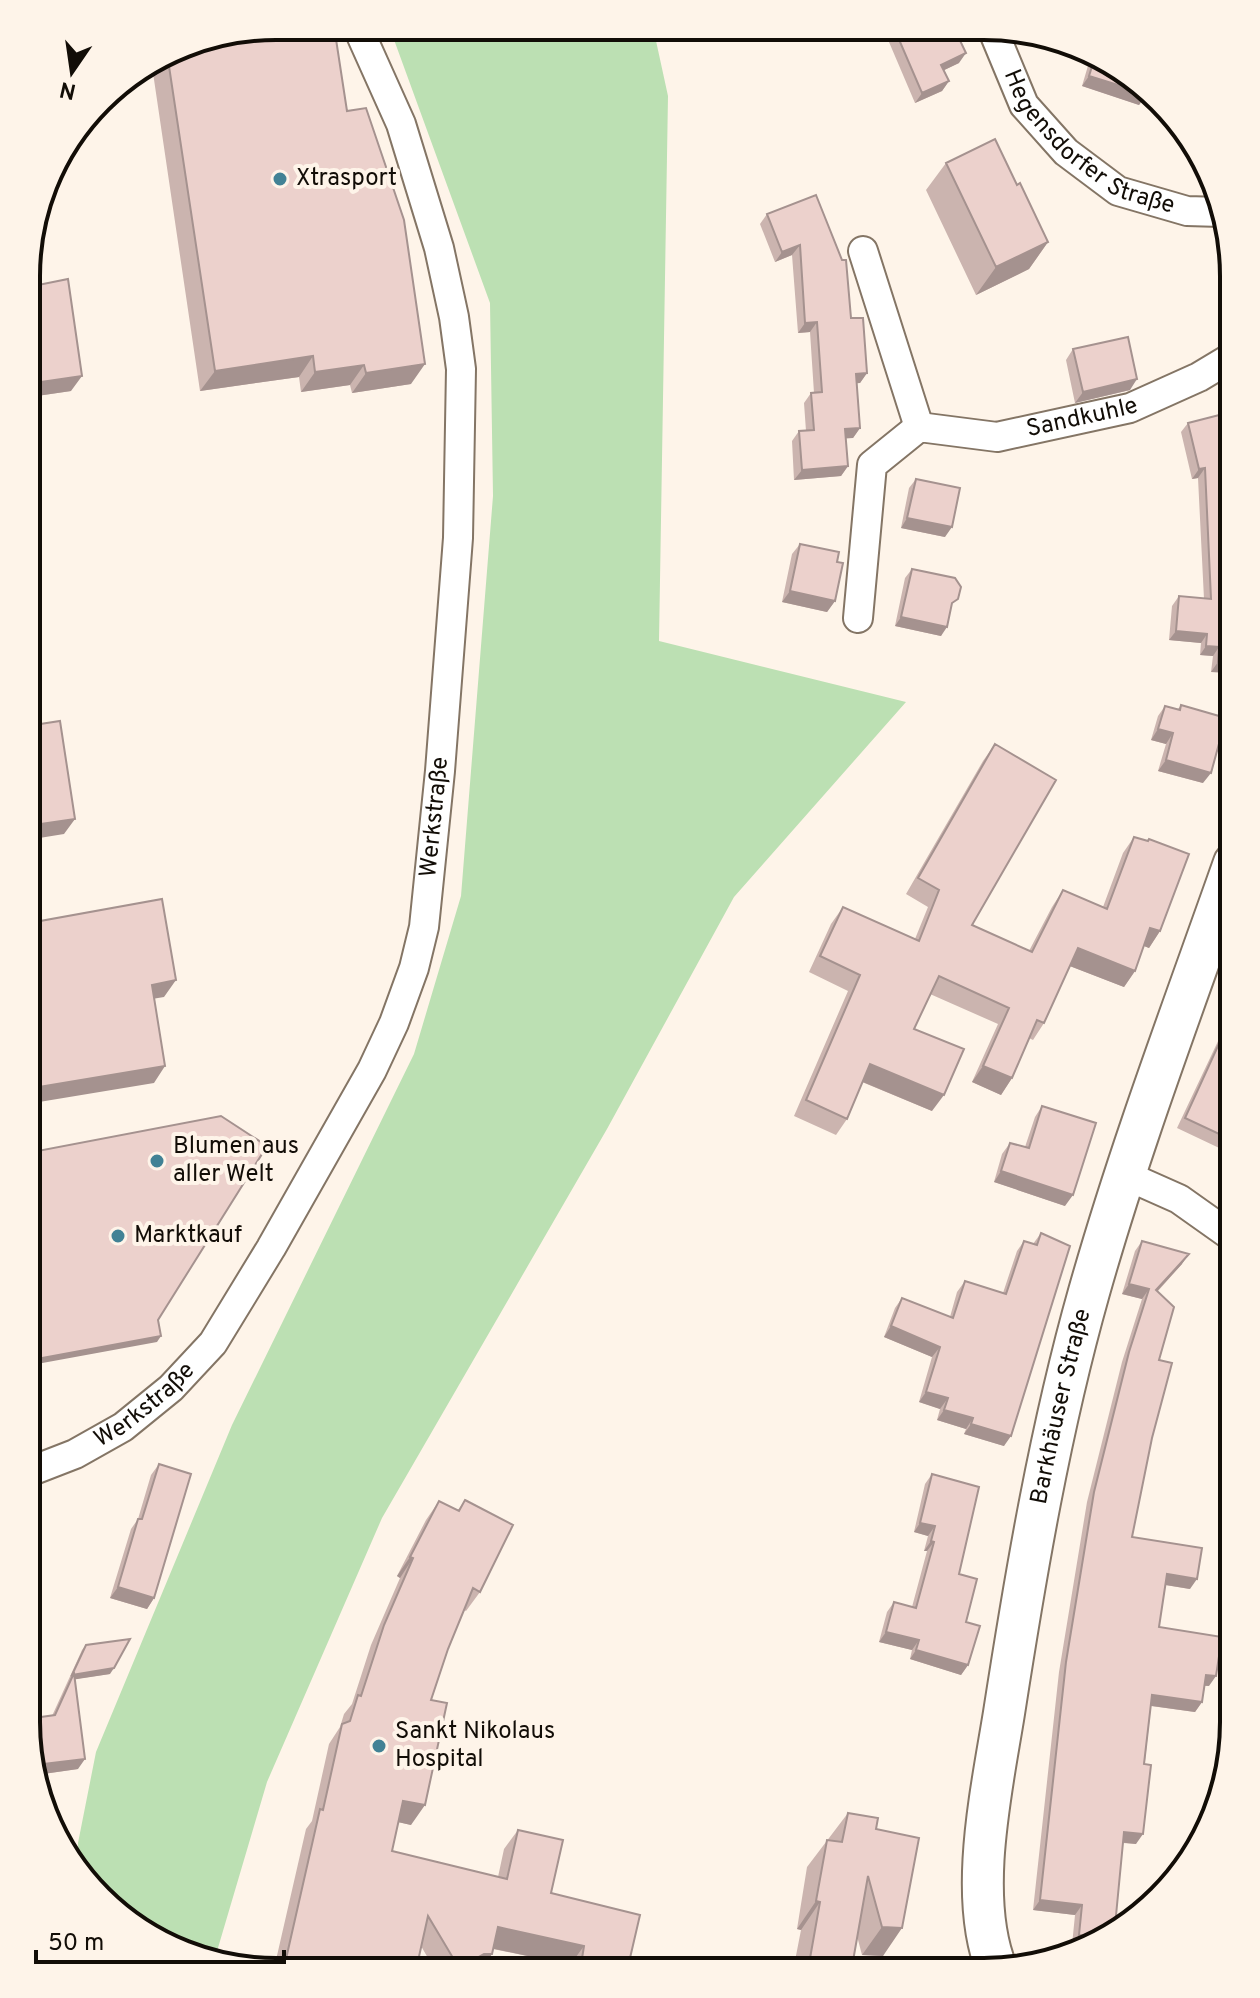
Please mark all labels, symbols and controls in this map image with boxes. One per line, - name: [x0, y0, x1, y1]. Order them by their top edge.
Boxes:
- north arrow: [32, 32, 112, 112]
- street label: Hegensdorfer Straße: [996, 65, 1178, 222]
- text: N: [57, 74, 79, 104]
- place label: Xtrasport: [296, 164, 397, 194]
- marker: Xtrasport: [271, 170, 289, 188]
- street label: Sandkuhle: [1024, 391, 1143, 445]
- street label: Werkstraße: [414, 756, 456, 879]
- place label: Blumen aus aller Welt: [173, 1132, 299, 1190]
- marker: Blumen aus aller Welt: [148, 1152, 166, 1170]
- place label: Marktkauf: [134, 1221, 242, 1251]
- marker: Marktkauf: [109, 1227, 127, 1245]
- street label: Barkhäuser Straße: [1025, 1306, 1099, 1507]
- street label: Werkstraße: [89, 1356, 202, 1455]
- place label: Sankt Nikolaus Hospital: [395, 1717, 555, 1775]
- marker: Sankt Nikolaus Hospital: [370, 1737, 388, 1755]
- scale bar: [36, 1914, 284, 1964]
- text: 50 m: [48, 1929, 104, 1959]

